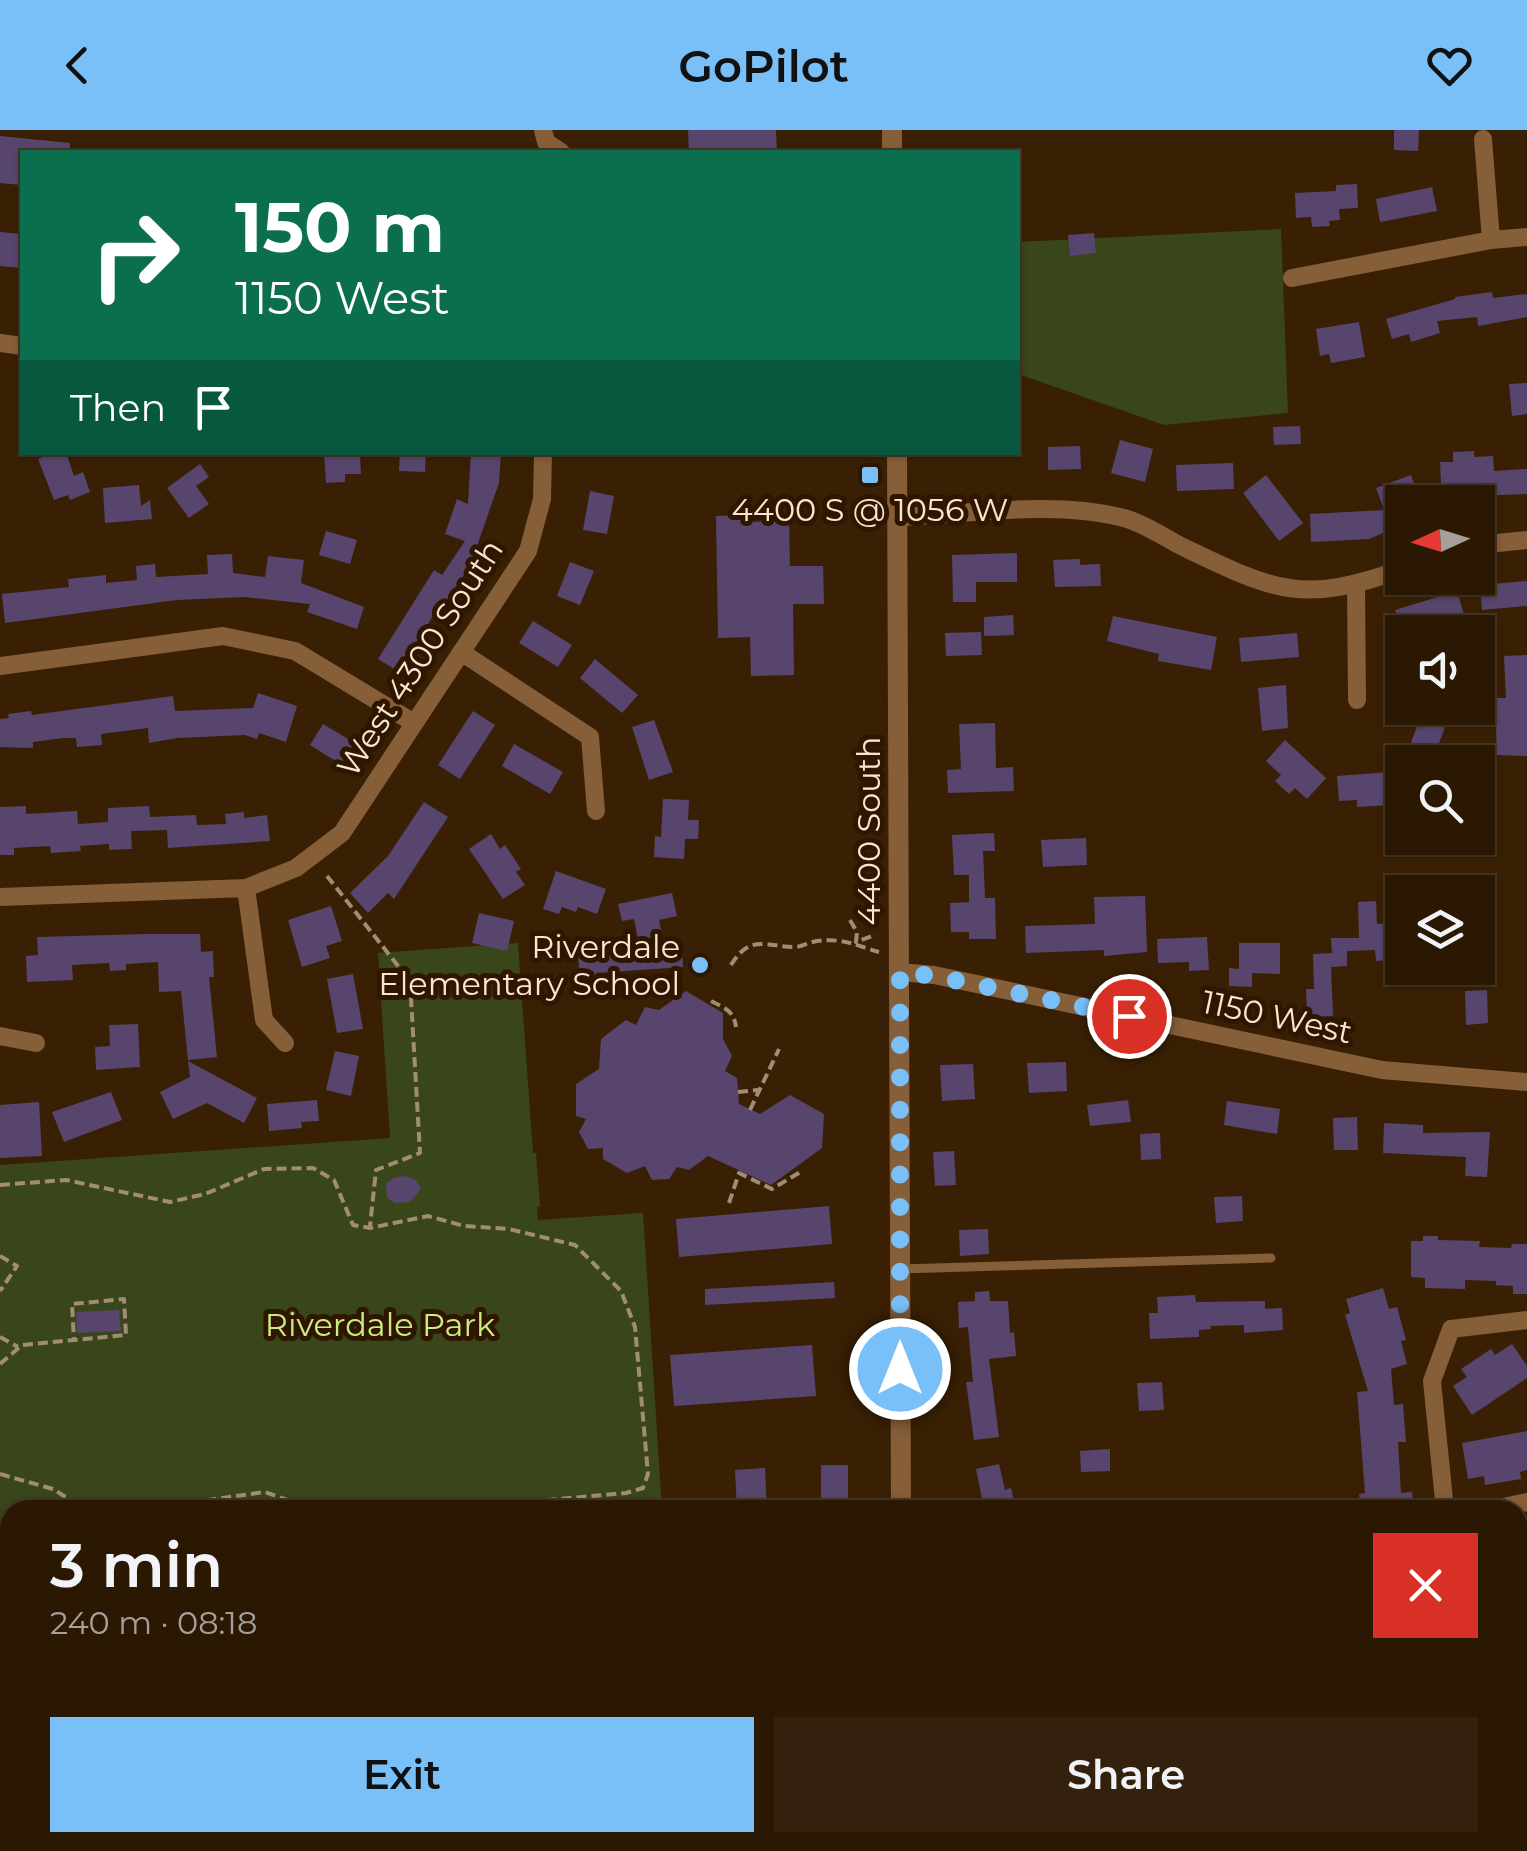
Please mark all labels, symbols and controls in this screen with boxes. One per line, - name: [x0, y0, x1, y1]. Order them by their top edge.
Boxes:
- icon: back: [50, 38, 105, 93]
- text: GoPilot: [678, 38, 849, 93]
- icon: heart: [1422, 38, 1477, 93]
- text: 150 m: [235, 184, 445, 270]
- icon: right: [70, 190, 200, 320]
- text: 1150 West: [235, 270, 449, 325]
- icon: arrive: [186, 380, 241, 435]
- text: Then: [70, 384, 166, 431]
- marker: 4400 S @ 1056 W: [859, 464, 881, 486]
- north arrow: [1385, 485, 1495, 595]
- map controls: [1385, 485, 1495, 985]
- place label: 4400 S @ 1056 W: [732, 490, 1008, 529]
- street label: West 4300 South: [328, 532, 511, 784]
- button: sound: [1385, 615, 1495, 725]
- street label: 4400 South: [849, 737, 888, 925]
- button: search: [1385, 745, 1495, 855]
- button: layers: [1385, 875, 1495, 985]
- place label: Riverdale Elementary School: [378, 927, 680, 1003]
- marker: Riverdale Elementary School: [689, 954, 711, 976]
- pin: [1087, 974, 1172, 1059]
- street label: 1150 West: [1198, 982, 1356, 1051]
- icon: arrive: [1102, 989, 1157, 1044]
- park label: Riverdale Park: [265, 1305, 495, 1344]
- position arrow: [848, 1317, 952, 1421]
- text: 3 min: [50, 1529, 223, 1602]
- button: close: [1373, 1533, 1478, 1638]
- text: 240 m · 08:18: [50, 1603, 257, 1642]
- button: Exit: [50, 1717, 754, 1832]
- button: Share: [774, 1717, 1478, 1832]

